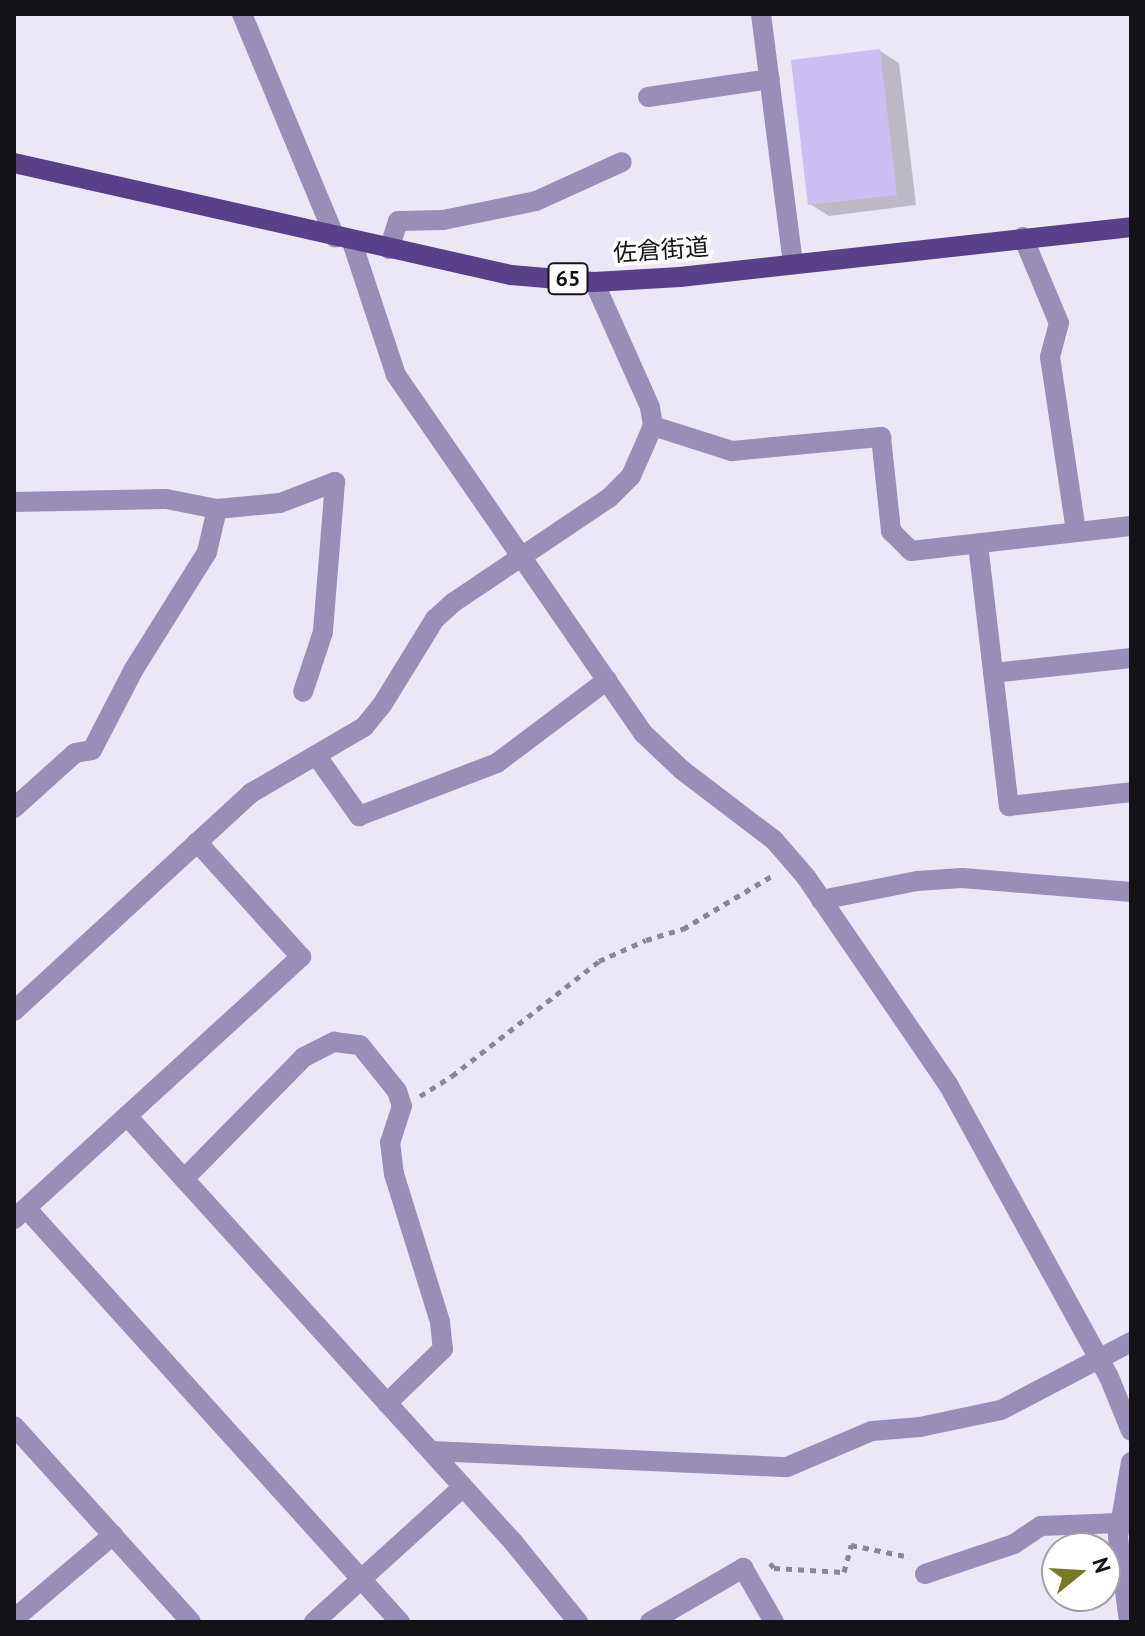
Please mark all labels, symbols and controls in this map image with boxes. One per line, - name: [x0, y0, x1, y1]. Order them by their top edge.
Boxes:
- street label: 佐倉街道: [612, 232, 710, 268]
- road number: 65: [546, 261, 590, 297]
- north arrow: [1041, 1532, 1121, 1612]
- text: N: [1086, 1554, 1117, 1576]

